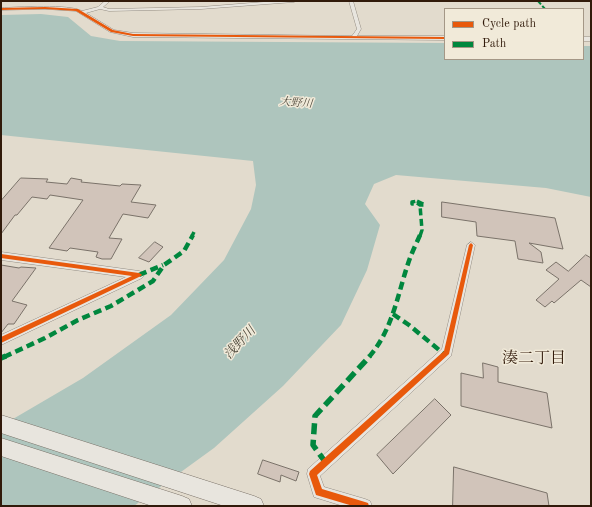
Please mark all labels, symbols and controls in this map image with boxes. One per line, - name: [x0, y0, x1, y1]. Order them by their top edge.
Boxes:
- legend: [444, 8, 584, 60]
- text: Cycle path: [482, 18, 536, 30]
- text: Path: [482, 38, 506, 50]
- water label: 大野川: [279, 95, 313, 111]
- water label: 浅野川: [221, 323, 259, 363]
- district label: 湊二丁目: [502, 349, 566, 369]

